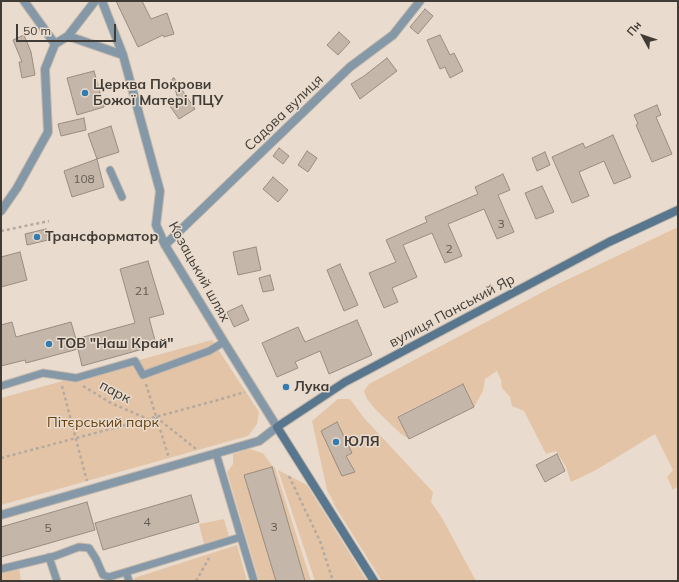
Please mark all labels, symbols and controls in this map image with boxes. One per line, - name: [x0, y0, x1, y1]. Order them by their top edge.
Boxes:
- scale bar: [18, 16, 118, 42]
- north arrow: [623, 16, 663, 56]
- text: Пн: [624, 18, 644, 39]
- text: 50 m: [23, 23, 51, 38]
- street label: Садова вулиця: [241, 71, 327, 155]
- place label: Церква Покрови Божої Матері ПЦУ: [93, 77, 223, 110]
- marker: Церква Покрови Божої Матері ПЦУ: [80, 88, 90, 98]
- house number: 108: [73, 172, 95, 186]
- house number: 3: [497, 217, 505, 231]
- street label: Козацький шлях: [165, 219, 233, 325]
- place label: Трансформатор: [45, 229, 158, 245]
- marker: Трансформатор: [32, 232, 42, 242]
- house number: 2: [445, 242, 453, 256]
- street label: вулиця Панський Яр: [386, 271, 518, 351]
- house number: 21: [135, 284, 149, 298]
- place label: ТОВ "Наш Край": [57, 336, 174, 352]
- marker: ТОВ "Наш Край": [44, 339, 54, 349]
- street label: парк: [97, 377, 133, 407]
- place label: Лука: [294, 379, 329, 395]
- marker: Лука: [281, 382, 291, 392]
- park label: Пітєрський парк: [47, 415, 159, 431]
- place label: ЮЛЯ: [344, 434, 380, 450]
- marker: ЮЛЯ: [331, 437, 341, 447]
- house number: 4: [143, 515, 151, 529]
- house number: 3: [270, 520, 278, 534]
- house number: 5: [44, 521, 52, 535]

